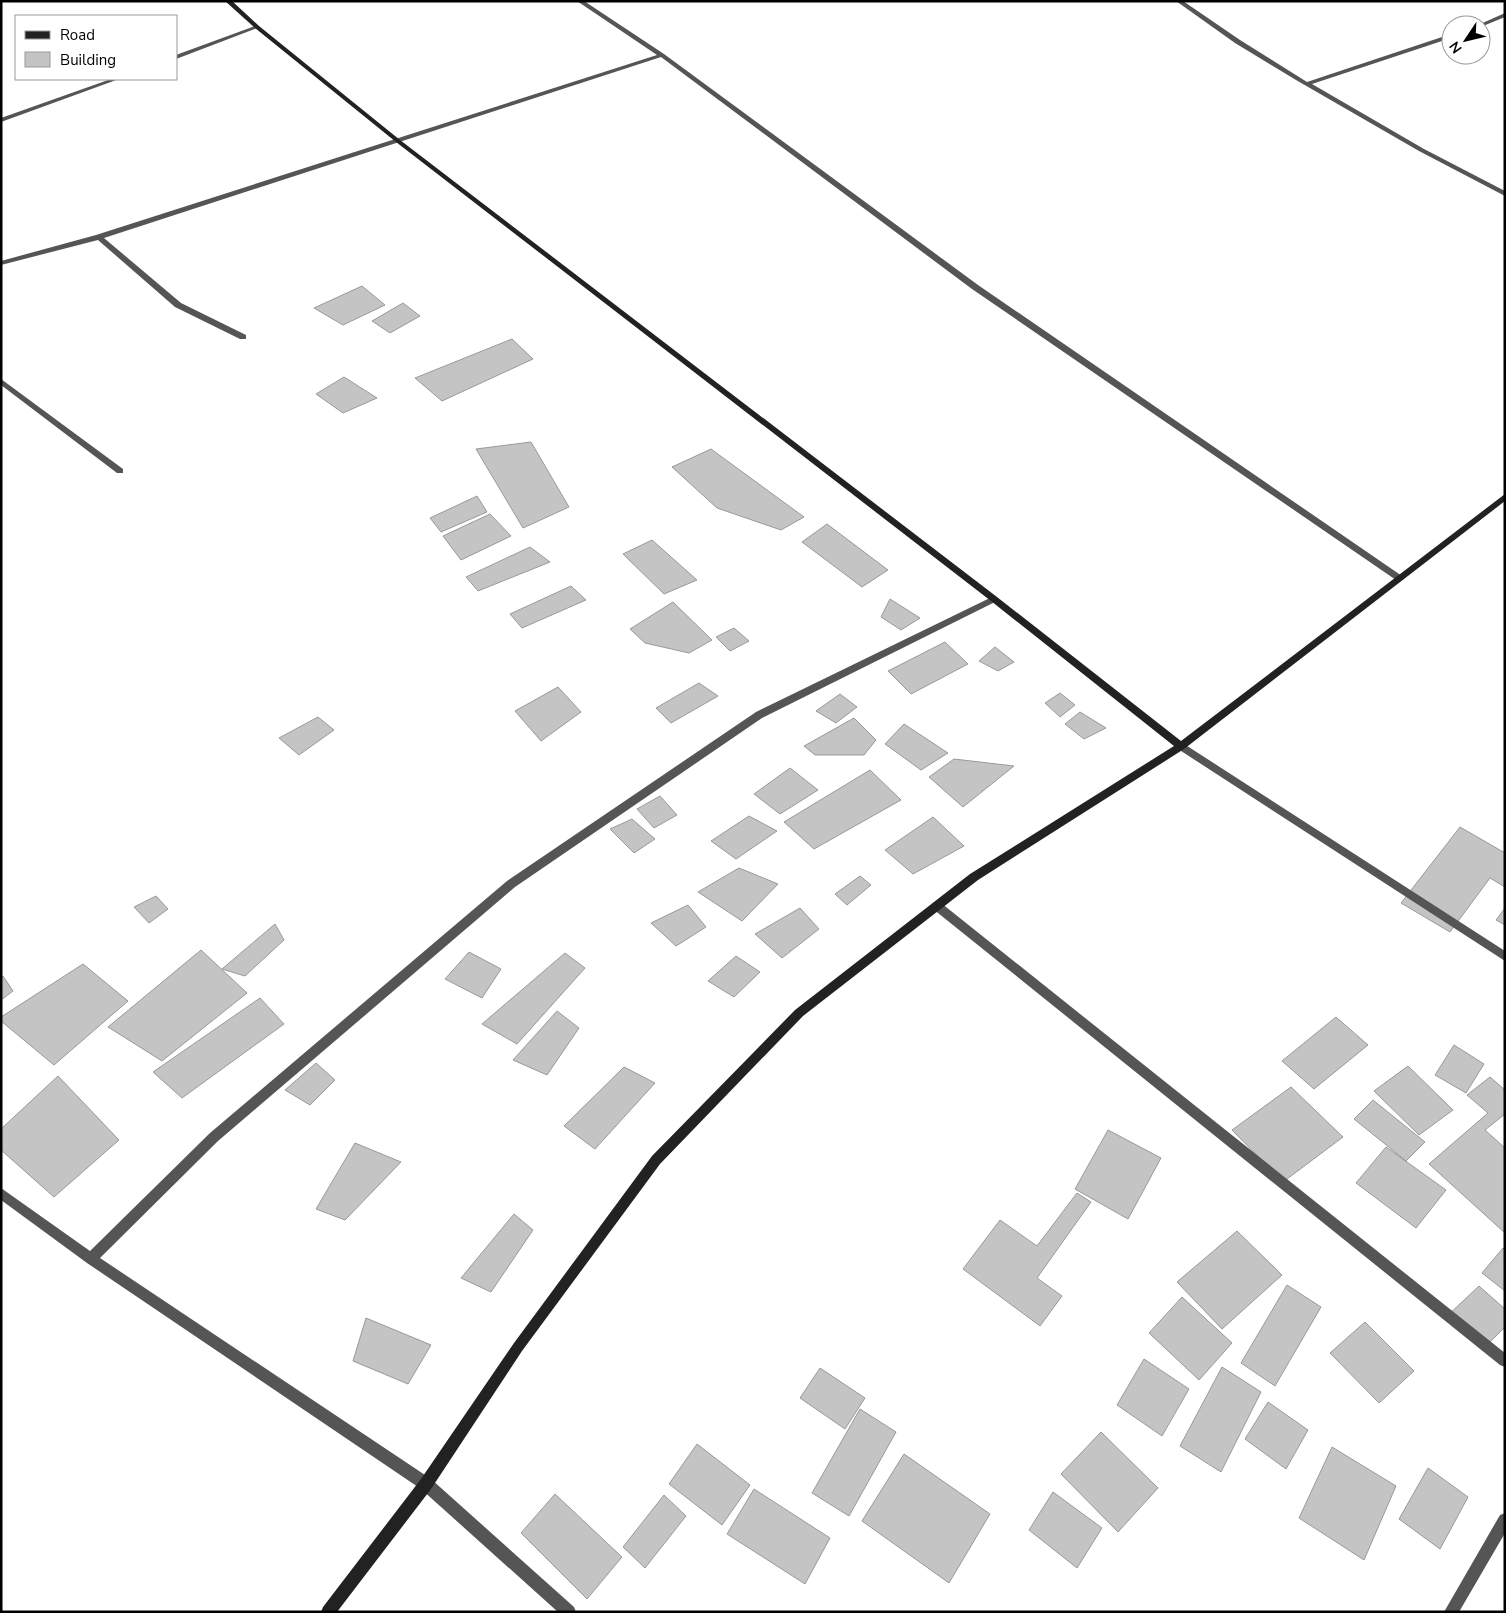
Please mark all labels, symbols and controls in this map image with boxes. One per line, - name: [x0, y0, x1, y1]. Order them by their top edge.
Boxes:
- legend: [15, 15, 178, 80]
- north arrow: [1441, 15, 1491, 65]
- text: Road: [60, 25, 95, 45]
- text: N: [1445, 37, 1467, 57]
- text: Building: [60, 50, 116, 70]

